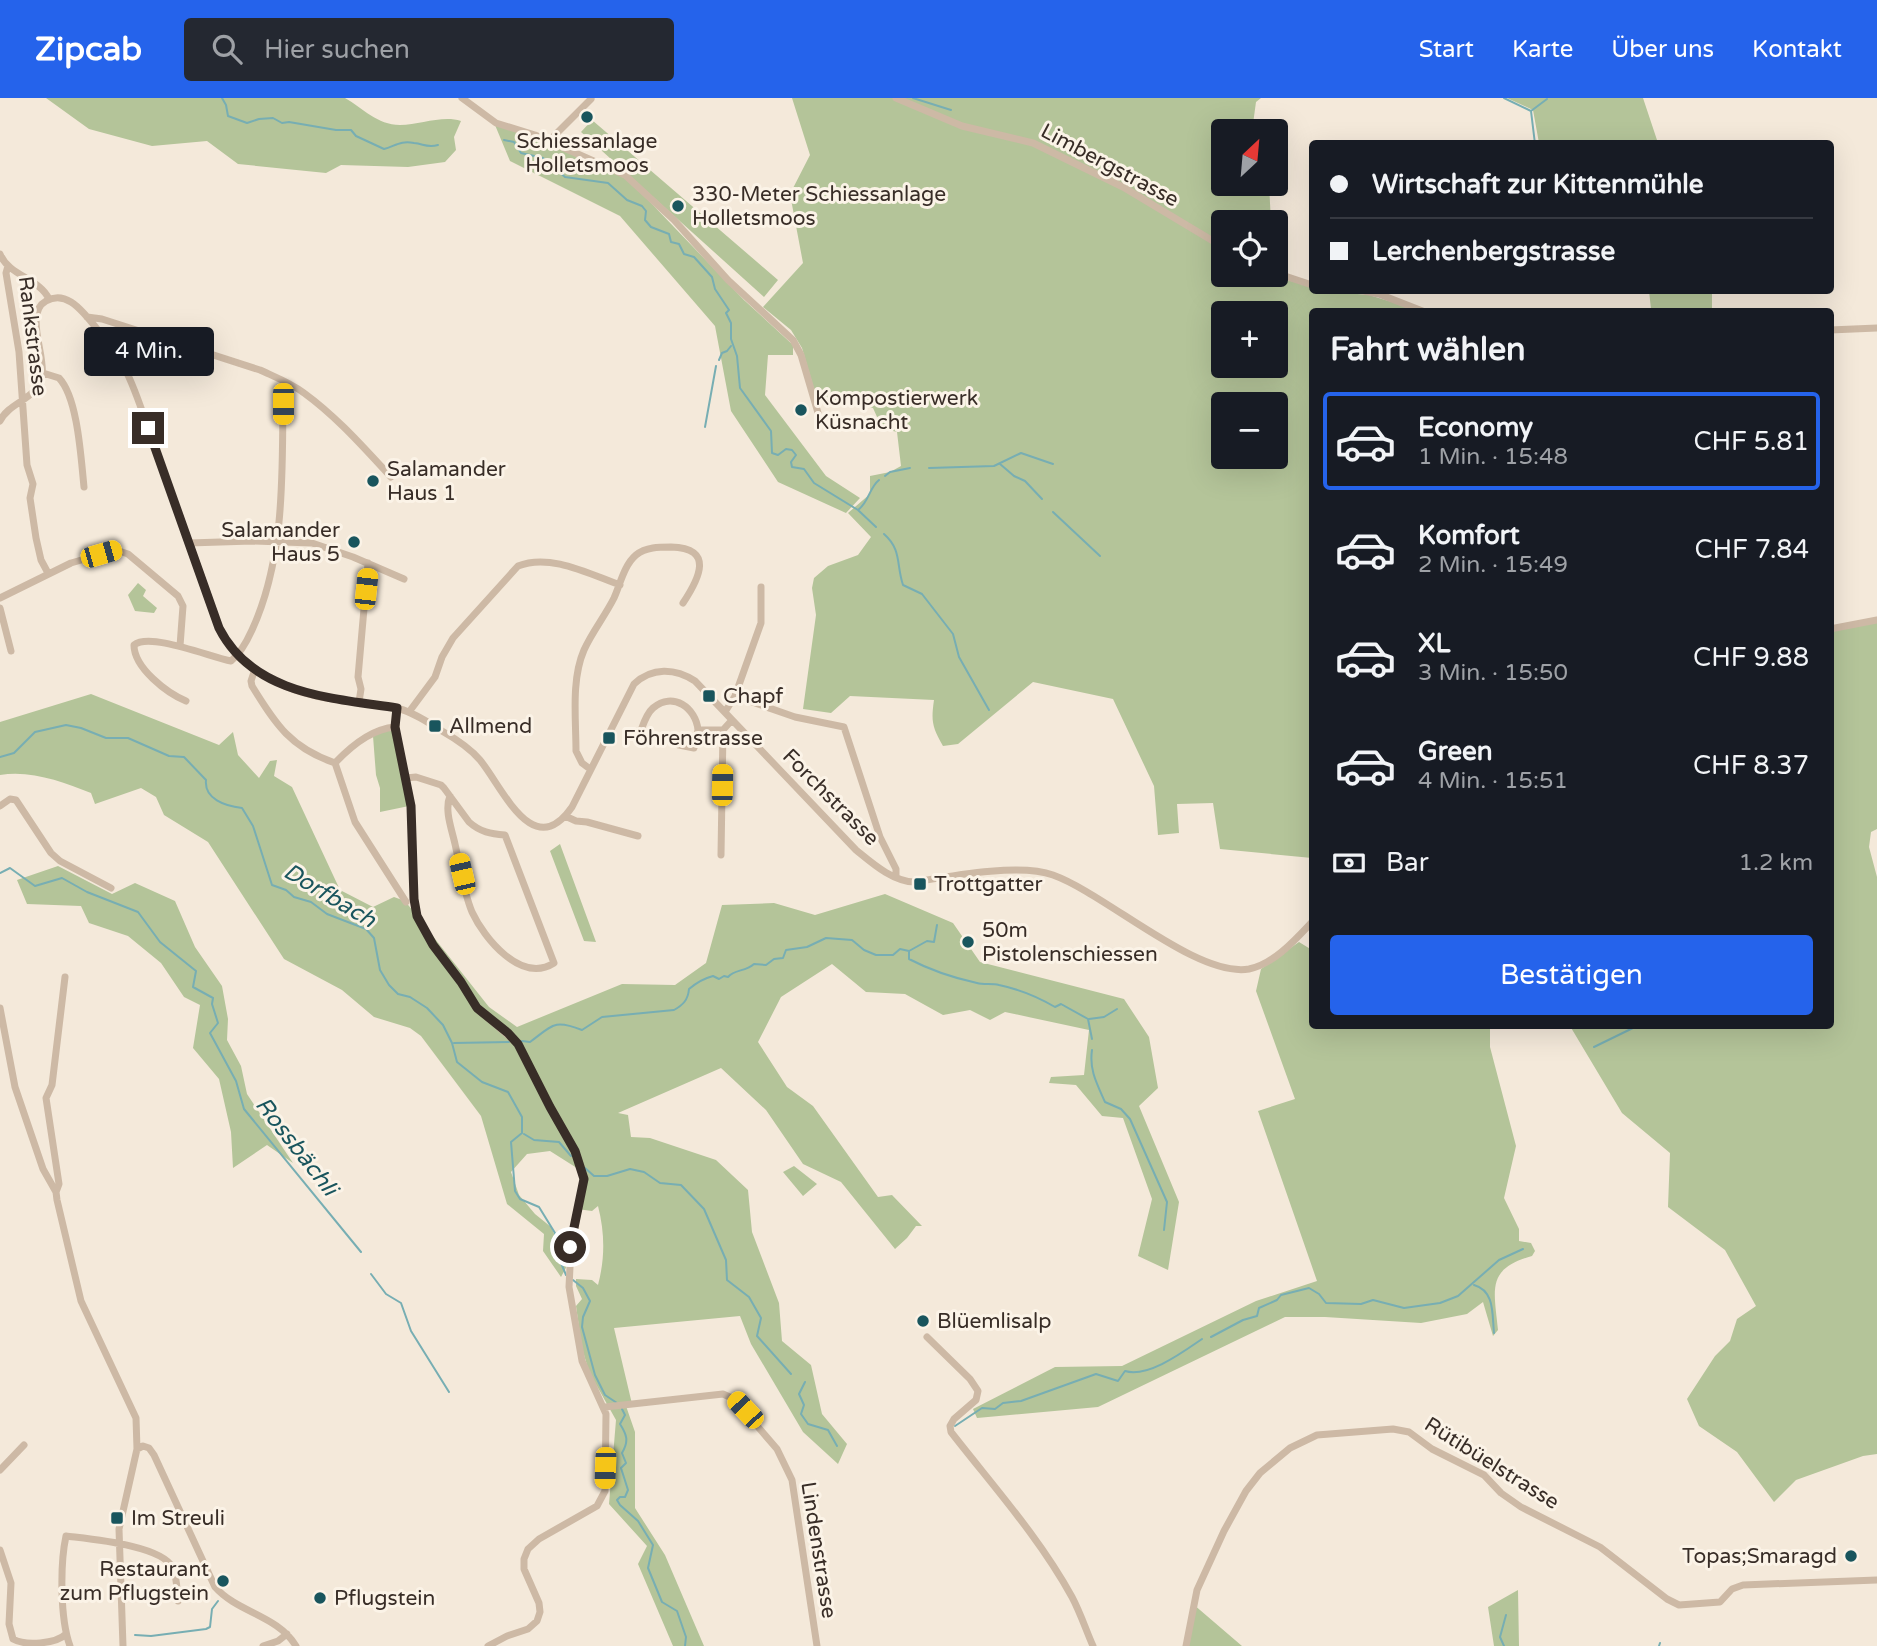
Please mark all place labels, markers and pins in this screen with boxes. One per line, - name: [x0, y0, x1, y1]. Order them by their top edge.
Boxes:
- marker: Schiessanlage Holletsmoos: [579, 109, 595, 125]
- place label: Schiessanlage Holletsmoos: [517, 129, 658, 178]
- place label: 330-Meter Schiessanlage Holletsmoos: [692, 182, 946, 231]
- marker: 330-Meter Schiessanlage Holletsmoos: [670, 198, 686, 214]
- place label: Kompostierwerk Küsnacht: [815, 386, 978, 435]
- marker: Kompostierwerk Küsnacht: [793, 402, 809, 418]
- place label: Salamander Haus 1: [387, 457, 506, 506]
- marker: Salamander Haus 1: [365, 473, 381, 489]
- place label: Salamander Haus 5: [221, 518, 340, 567]
- marker: Salamander Haus 5: [346, 534, 362, 550]
- place label: Chapf: [723, 684, 783, 709]
- marker: Chapf: [701, 688, 717, 704]
- place label: Allmend: [449, 714, 532, 739]
- marker: Allmend: [427, 718, 443, 734]
- place label: Föhrenstrasse: [623, 726, 763, 751]
- marker: Föhrenstrasse: [601, 730, 617, 746]
- place label: Trottgatter: [934, 872, 1042, 897]
- marker: Trottgatter: [912, 876, 928, 892]
- place label: 50m Pistolenschiessen: [982, 918, 1158, 967]
- marker: 50m Pistolenschiessen: [960, 934, 976, 950]
- place label: Blüemlisalp: [937, 1309, 1051, 1334]
- marker: Blüemlisalp: [915, 1313, 931, 1329]
- place label: Im Streuli: [131, 1506, 225, 1531]
- marker: Im Streuli: [109, 1510, 125, 1526]
- place label: Topas;Smaragd: [1682, 1544, 1837, 1569]
- marker: Topas;Smaragd: [1843, 1548, 1859, 1564]
- place label: Restaurant zum Pflugstein: [60, 1557, 209, 1606]
- marker: Restaurant zum Pflugstein: [215, 1573, 231, 1589]
- place label: Pflugstein: [334, 1586, 435, 1611]
- marker: Pflugstein: [312, 1590, 328, 1606]

